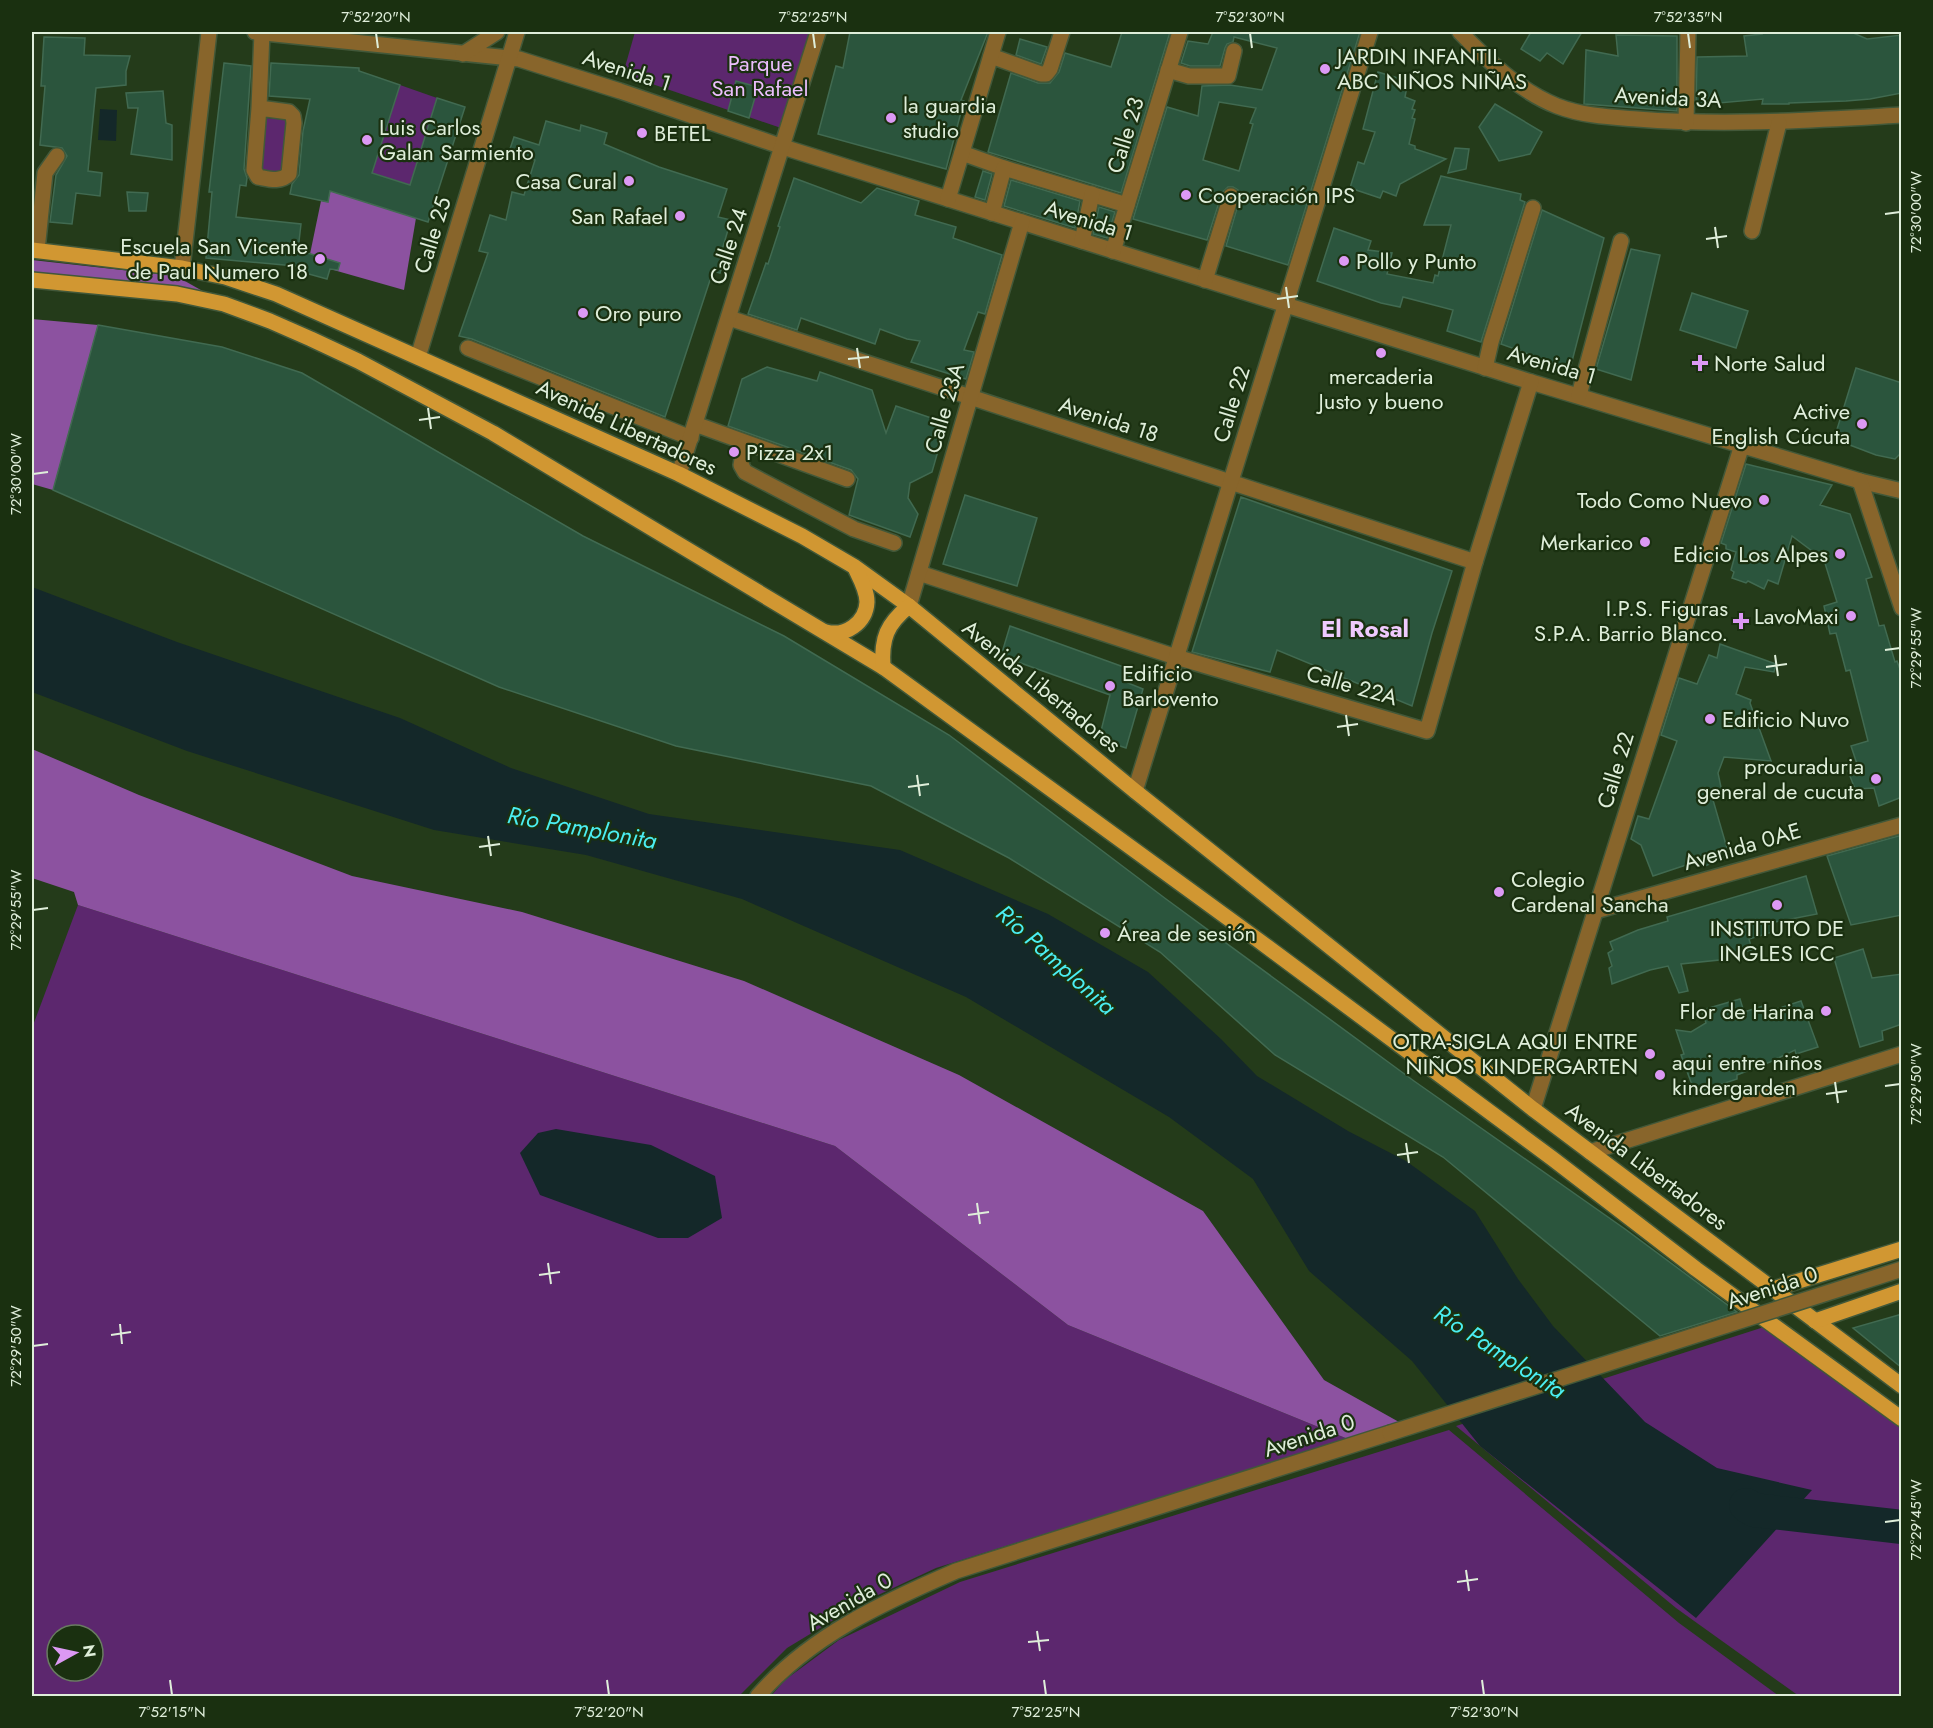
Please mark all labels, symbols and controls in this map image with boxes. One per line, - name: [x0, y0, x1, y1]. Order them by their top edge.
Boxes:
- text: 7°52'20"N: [341, 6, 411, 28]
- text: 7°52'25"N: [779, 6, 847, 28]
- text: 7°52'30"N: [1215, 6, 1285, 28]
- text: 7°52'35"N: [1654, 6, 1722, 28]
- place label: JARDIN INFANTIL ABC NIÑOS NIÑAS: [1334, 40, 1527, 97]
- street label: Avenida 1: [579, 41, 675, 99]
- park label: Parque San Rafael: [712, 47, 808, 104]
- marker: JARDIN INFANTIL ABC NIÑOS NIÑAS: [1318, 62, 1332, 76]
- street label: Avenida 3A: [1614, 78, 1723, 116]
- place label: la guardia studio: [903, 89, 996, 146]
- street label: Calle 23: [1098, 93, 1152, 177]
- place label: Luis Carlos Galan Sarmiento: [379, 111, 534, 168]
- marker: la guardia studio: [884, 111, 898, 125]
- place label: BETEL: [654, 117, 711, 149]
- marker: BETEL: [635, 126, 649, 140]
- marker: Luis Carlos Galan Sarmiento: [360, 133, 374, 147]
- place label: Casa Cural: [515, 165, 617, 197]
- text: 72°30'00"W: [1905, 171, 1927, 253]
- marker: Casa Cural: [622, 174, 636, 188]
- place label: Cooperación IPS: [1198, 179, 1355, 211]
- marker: Cooperación IPS: [1179, 188, 1193, 202]
- street label: Avenida 1: [1041, 191, 1137, 249]
- street label: Calle 25: [405, 193, 459, 277]
- place label: San Rafael: [571, 200, 668, 232]
- street label: Calle 24: [701, 203, 755, 289]
- marker: San Rafael: [673, 209, 687, 223]
- place label: Escuela San Vicente de Paul Numero 18: [120, 230, 308, 287]
- place label: Pollo y Punto: [1356, 245, 1476, 277]
- marker: Escuela San Vicente de Paul Numero 18: [313, 252, 327, 266]
- marker: Pollo y Punto: [1337, 254, 1351, 268]
- place label: Oro puro: [595, 297, 682, 329]
- marker: Oro puro: [576, 306, 590, 320]
- street label: Avenida 1: [1504, 336, 1600, 392]
- marker: mercaderia Justo y bueno: [1374, 346, 1388, 360]
- place label: Norte Salud: [1714, 347, 1826, 379]
- marker: Norte Salud: [1691, 354, 1709, 372]
- street label: Calle 23A: [916, 359, 972, 457]
- place label: mercaderia Justo y bueno: [1316, 360, 1443, 417]
- street label: Calle 22: [1204, 362, 1258, 446]
- street label: Avenida Libertadores: [531, 371, 723, 483]
- street label: Avenida 18: [1055, 388, 1163, 450]
- place label: Active English Cúcuta: [1711, 395, 1850, 452]
- marker: Active English Cúcuta: [1855, 417, 1869, 431]
- text: 72°30'00"W: [5, 433, 27, 515]
- place label: Pizza 2x1: [746, 436, 834, 468]
- marker: Pizza 2x1: [727, 445, 741, 459]
- place label: Todo Como Nuevo: [1577, 484, 1752, 516]
- marker: Todo Como Nuevo: [1757, 493, 1771, 507]
- place label: Merkarico: [1540, 526, 1633, 558]
- marker: Merkarico: [1638, 535, 1652, 549]
- place label: Edicio Los Alpes: [1673, 538, 1828, 570]
- marker: Edicio Los Alpes: [1833, 547, 1847, 561]
- place label: I.P.S. Figuras S.P.A. Barrio Blanco.: [1534, 592, 1728, 649]
- place label: LavoMaxi: [1754, 600, 1839, 632]
- text: 72°29'55"W: [1905, 607, 1927, 688]
- marker: LavoMaxi: [1844, 609, 1858, 623]
- district label: El Rosal: [1321, 611, 1409, 646]
- street label: Avenida Libertadores: [956, 612, 1128, 760]
- marker: I.P.S. Figuras S.P.A. Barrio Blanco.: [1732, 612, 1750, 630]
- place label: Edificio Barlovento: [1122, 657, 1219, 714]
- street label: Calle 22A: [1303, 657, 1402, 713]
- marker: Edificio Barlovento: [1103, 679, 1117, 693]
- place label: Edificio Nuvo: [1722, 703, 1849, 735]
- marker: Edificio Nuvo: [1703, 712, 1717, 726]
- street label: Calle 22: [1588, 728, 1642, 812]
- place label: procuraduria general de cucuta: [1697, 750, 1864, 807]
- marker: procuraduria general de cucuta: [1869, 772, 1883, 786]
- water label: Río Pamplonita: [505, 797, 659, 858]
- street label: Avenida 0AE: [1679, 814, 1805, 878]
- place label: Colegio Cardenal Sancha: [1511, 863, 1669, 920]
- text: 72°29'55"W: [5, 869, 27, 950]
- marker: Colegio Cardenal Sancha: [1492, 885, 1506, 899]
- water label: Río Pamplonita: [989, 896, 1124, 1023]
- marker: INSTITUTO DE INGLES ICC: [1770, 898, 1784, 912]
- place label: INSTITUTO DE INGLES ICC: [1710, 912, 1844, 969]
- place label: Área de sesión: [1117, 917, 1256, 949]
- marker: Área de sesión: [1098, 926, 1112, 940]
- place label: Flor de Harina: [1680, 995, 1814, 1027]
- marker: Flor de Harina: [1819, 1004, 1833, 1018]
- place label: OTRA-SIGLA AQUI ENTRE NIÑOS KINDERGARTEN: [1393, 1025, 1638, 1082]
- text: 72°29'50"W: [1905, 1043, 1927, 1125]
- place label: aqui entre niños kindergarden: [1672, 1046, 1822, 1103]
- marker: OTRA-SIGLA AQUI ENTRE NIÑOS KINDERGARTEN: [1643, 1047, 1657, 1061]
- marker: aqui entre niños kindergarden: [1653, 1068, 1667, 1082]
- street label: Avenida Libertadores: [1559, 1094, 1735, 1238]
- street label: Avenida 0: [1722, 1257, 1822, 1317]
- water label: Río Pamplonita: [1427, 1296, 1573, 1407]
- text: 72°29'50"W: [5, 1305, 27, 1387]
- street label: Avenida 0: [1259, 1405, 1359, 1465]
- text: 72°29'45"W: [1905, 1479, 1927, 1561]
- street label: Avenida 0: [800, 1564, 898, 1638]
- north arrow: [45, 1623, 105, 1683]
- text: N: [77, 1643, 102, 1659]
- text: 7°52'15"N: [138, 1701, 206, 1723]
- text: 7°52'20"N: [574, 1701, 644, 1723]
- text: 7°52'25"N: [1012, 1701, 1080, 1723]
- text: 7°52'30"N: [1449, 1701, 1519, 1723]

